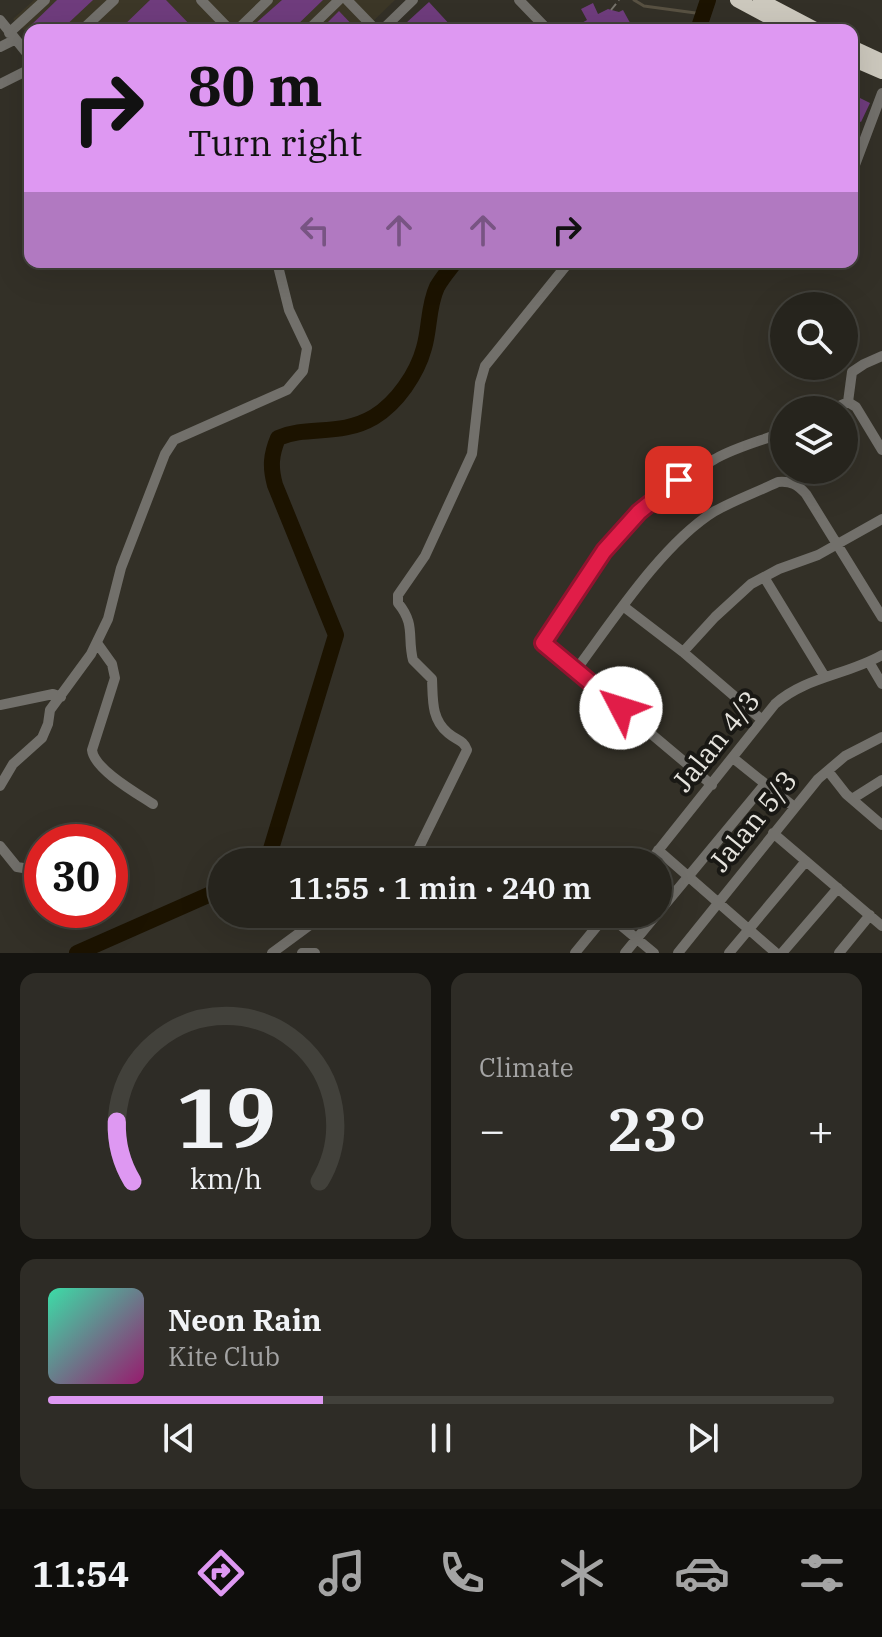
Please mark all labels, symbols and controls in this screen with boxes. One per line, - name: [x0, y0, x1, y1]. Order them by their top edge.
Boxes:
- text: 80 m: [188, 49, 323, 121]
- icon: right: [56, 56, 160, 160]
- text: Turn right: [188, 119, 362, 166]
- icon: left: [293, 208, 337, 252]
- icon: ahead: [377, 208, 421, 252]
- icon: ahead: [461, 208, 505, 252]
- icon: right: [545, 208, 589, 252]
- map controls: [770, 292, 858, 484]
- button: search: [770, 292, 858, 380]
- button: layers: [770, 396, 858, 484]
- pin: [645, 446, 713, 514]
- icon: arrive: [657, 458, 701, 502]
- position arrow: [579, 666, 663, 750]
- street label: Jalan 4/3: [664, 682, 768, 799]
- street label: Jalan 5/3: [701, 762, 805, 879]
- speed limit sign: 30: [24, 824, 128, 928]
- text: 11:55 · 1 min · 240 m: [289, 868, 591, 907]
- text: Climate: [479, 1050, 574, 1084]
- text: 19: [176, 1063, 275, 1171]
- text: 23°: [606, 1089, 707, 1168]
- text: −: [479, 1101, 505, 1158]
- text: +: [808, 1101, 834, 1158]
- text: km/h: [189, 1160, 262, 1197]
- text: Neon Rain: [168, 1300, 322, 1339]
- text: Kite Club: [168, 1339, 280, 1373]
- icon: previous: [157, 1416, 201, 1460]
- icon: pause: [419, 1416, 463, 1460]
- icon: next: [681, 1416, 725, 1460]
- icon: directions: [193, 1545, 249, 1601]
- icon: music: [314, 1545, 370, 1601]
- icon: phone: [434, 1545, 490, 1601]
- icon: climate: [554, 1545, 610, 1601]
- icon: car: [674, 1545, 730, 1601]
- icon: filters: [794, 1545, 850, 1601]
- text: 11:54: [32, 1550, 129, 1597]

